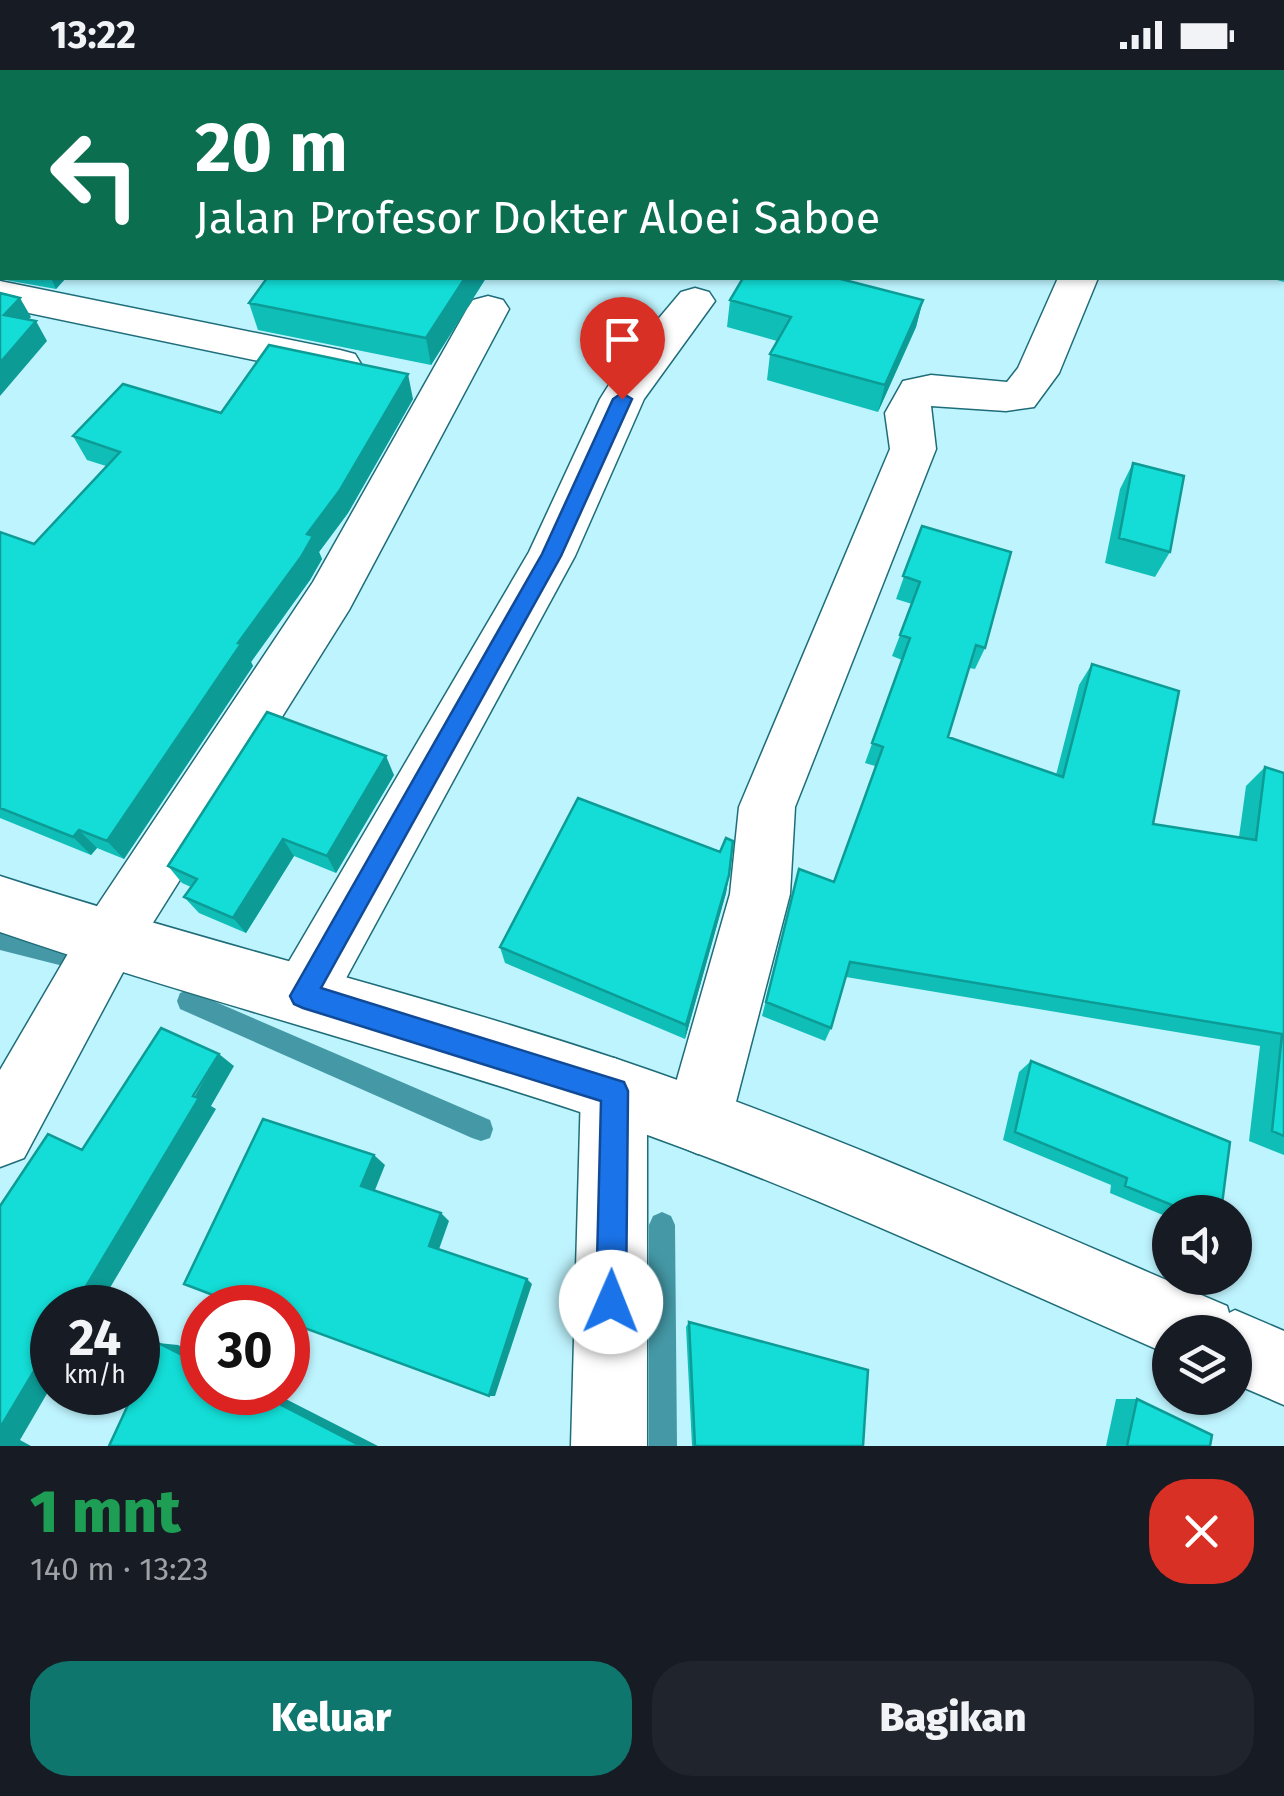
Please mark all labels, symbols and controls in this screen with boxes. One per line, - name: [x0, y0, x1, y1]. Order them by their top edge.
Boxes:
- text: 13:22: [50, 12, 136, 58]
- text: 20 m: [195, 106, 348, 190]
- icon: left: [30, 110, 160, 240]
- text: Jalan Profesor Dokter Aloei Saboe: [195, 191, 880, 245]
- pin: [580, 297, 665, 400]
- icon: arrive: [595, 312, 650, 367]
- map controls: [1152, 1195, 1252, 1415]
- button: sound: [1152, 1195, 1252, 1295]
- position arrow: [559, 1250, 663, 1354]
- speed limit sign: 30: [180, 1285, 310, 1415]
- text: 24: [69, 1308, 121, 1368]
- button: layers: [1152, 1315, 1252, 1415]
- text: km/h: [64, 1360, 126, 1390]
- text: 1 mnt: [30, 1476, 181, 1548]
- button: close: [1149, 1479, 1254, 1584]
- text: 140 m · 13:23: [30, 1550, 208, 1588]
- button: Keluar: [30, 1661, 632, 1776]
- button: Bagikan: [652, 1661, 1254, 1776]

